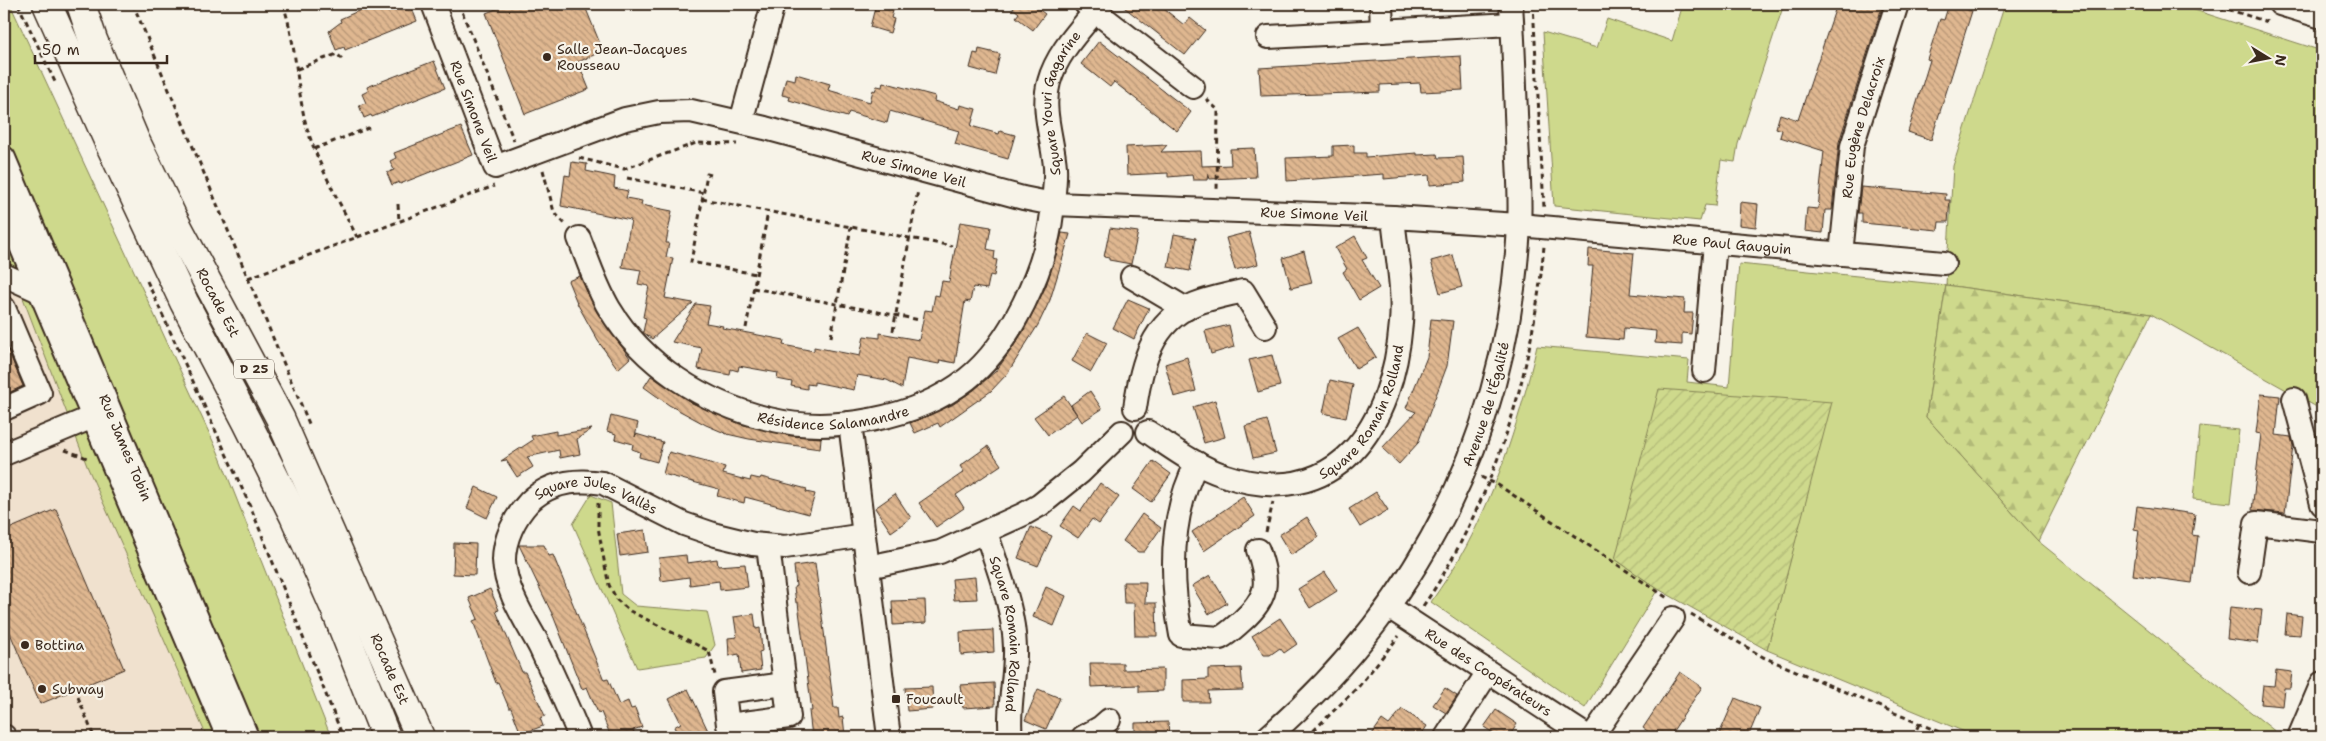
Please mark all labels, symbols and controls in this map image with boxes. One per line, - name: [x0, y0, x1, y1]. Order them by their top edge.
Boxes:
- street label: Square Youri Gagarine: [1037, 27, 1085, 175]
- scale bar: [35, 32, 168, 64]
- north arrow: [2244, 32, 2294, 82]
- text: 50 m: [42, 40, 80, 60]
- place label: Salle Jean-Jacques Rousseau: [557, 40, 687, 74]
- marker: Salle Jean-Jacques Rousseau: [541, 51, 553, 63]
- text: N: [2271, 53, 2291, 67]
- street label: Rue Eugène Delacroix: [1838, 54, 1889, 199]
- street label: Rue Simone Veil: [446, 58, 502, 166]
- street label: Rue Simone Veil: [860, 146, 969, 191]
- street label: Rue Simone Veil: [1260, 203, 1369, 225]
- street label: Rue Paul Gauguin: [1672, 230, 1793, 258]
- street label: Rocade Est: [192, 265, 244, 340]
- street label: Avenue de l'Égalité: [1458, 340, 1513, 469]
- street label: Square Romain Rolland: [1316, 343, 1407, 483]
- road number: D 25: [234, 359, 274, 378]
- street label: Rue James Tobin: [95, 391, 156, 504]
- street label: Résidence Salamandre: [756, 401, 911, 434]
- street label: Square Jules Vallès: [530, 472, 661, 518]
- street label: Square Romain Rolland: [986, 554, 1024, 713]
- street label: Rue des Coopérateurs: [1422, 624, 1555, 720]
- street label: Rocade Est: [367, 631, 414, 707]
- place label: Bottina: [35, 636, 85, 654]
- marker: Bottina: [19, 639, 31, 651]
- place label: Subway: [52, 680, 104, 698]
- marker: Subway: [36, 683, 48, 695]
- place label: Foucault: [906, 690, 963, 708]
- marker: Foucault: [890, 693, 902, 705]

